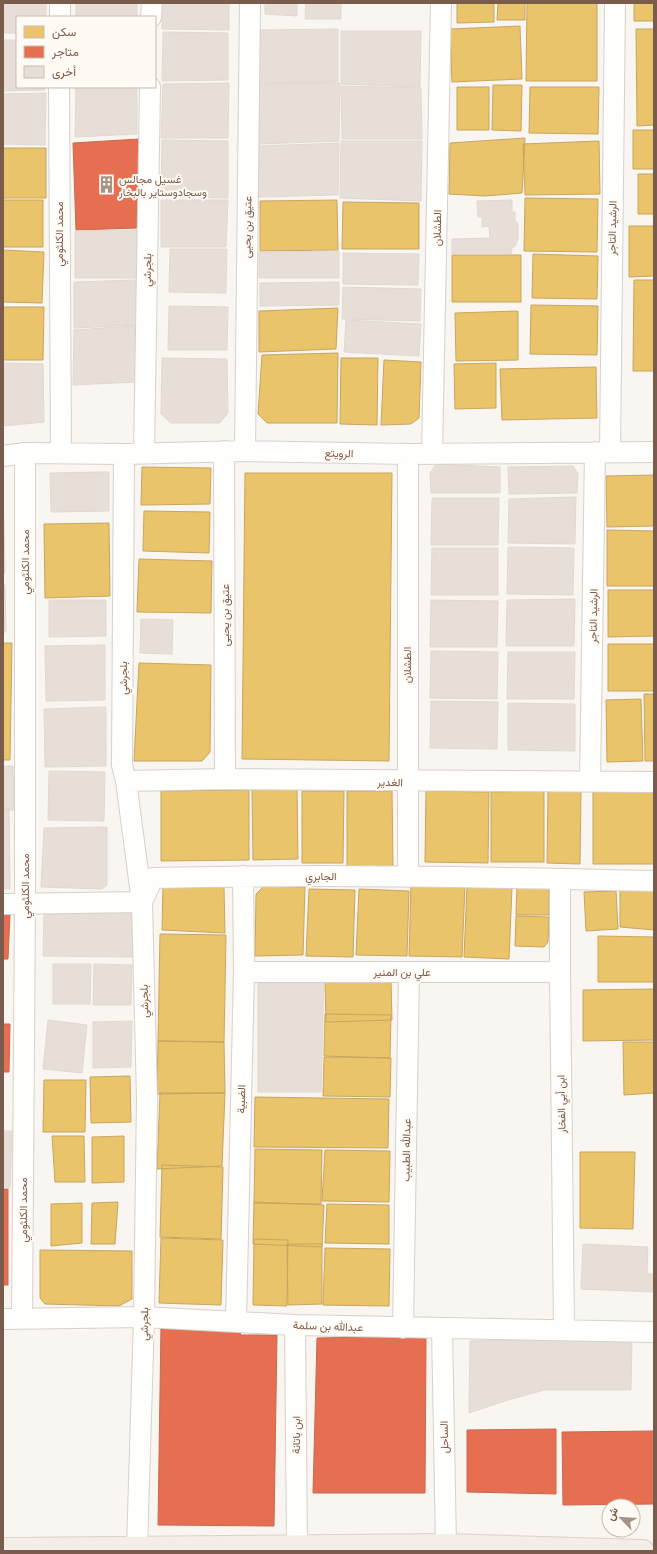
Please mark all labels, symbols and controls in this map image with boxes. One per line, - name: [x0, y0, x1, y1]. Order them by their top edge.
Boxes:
- legend: [16, 16, 156, 88]
- text: سكن: [52, 25, 76, 40]
- text: متاجر: [51, 45, 79, 60]
- text: أخرى: [52, 65, 76, 80]
- place label: غسيل مجالس وسجادوستاير بالبخار: [118, 173, 207, 199]
- building icon: غسيل مجالس وسجادوستاير بالبخار: [96, 175, 116, 195]
- street label: عتيق بن يحيى: [240, 195, 255, 258]
- street label: محمد الكلثومي: [53, 201, 69, 267]
- street label: الرشيد التاجر: [606, 201, 619, 257]
- street label: الطشلان: [431, 210, 444, 246]
- street label: بلجرشي: [141, 253, 157, 287]
- street label: الرويتع: [325, 447, 353, 461]
- street label: محمد الكلثومي: [19, 529, 35, 595]
- street label: عتيق بن يحيى: [219, 584, 232, 646]
- street label: الرشيد التاجر: [587, 589, 600, 645]
- street label: الطشلان: [401, 647, 414, 683]
- street label: بلجرشي: [117, 661, 133, 695]
- street label: الغدير: [376, 776, 403, 789]
- street label: محمد الكلثومي: [19, 853, 35, 919]
- street label: الجابري: [305, 870, 337, 886]
- street label: علي بن المنير: [372, 966, 431, 982]
- street label: بلجرشي: [138, 984, 154, 1018]
- street label: ابن أبي الفخار: [554, 1075, 572, 1134]
- street label: الضبية: [235, 1085, 248, 1113]
- street label: عبدالله الطبيب: [399, 1118, 414, 1182]
- street label: محمد الكلثومي: [17, 1177, 33, 1243]
- street label: بلجرشي: [138, 1307, 154, 1341]
- street label: عبدالله بن سلمة: [293, 1319, 363, 1334]
- street label: ابن باتانة: [290, 1416, 303, 1454]
- street label: الساحل: [438, 1421, 451, 1453]
- north arrow: [601, 1498, 641, 1538]
- text: ش: [604, 1505, 621, 1523]

